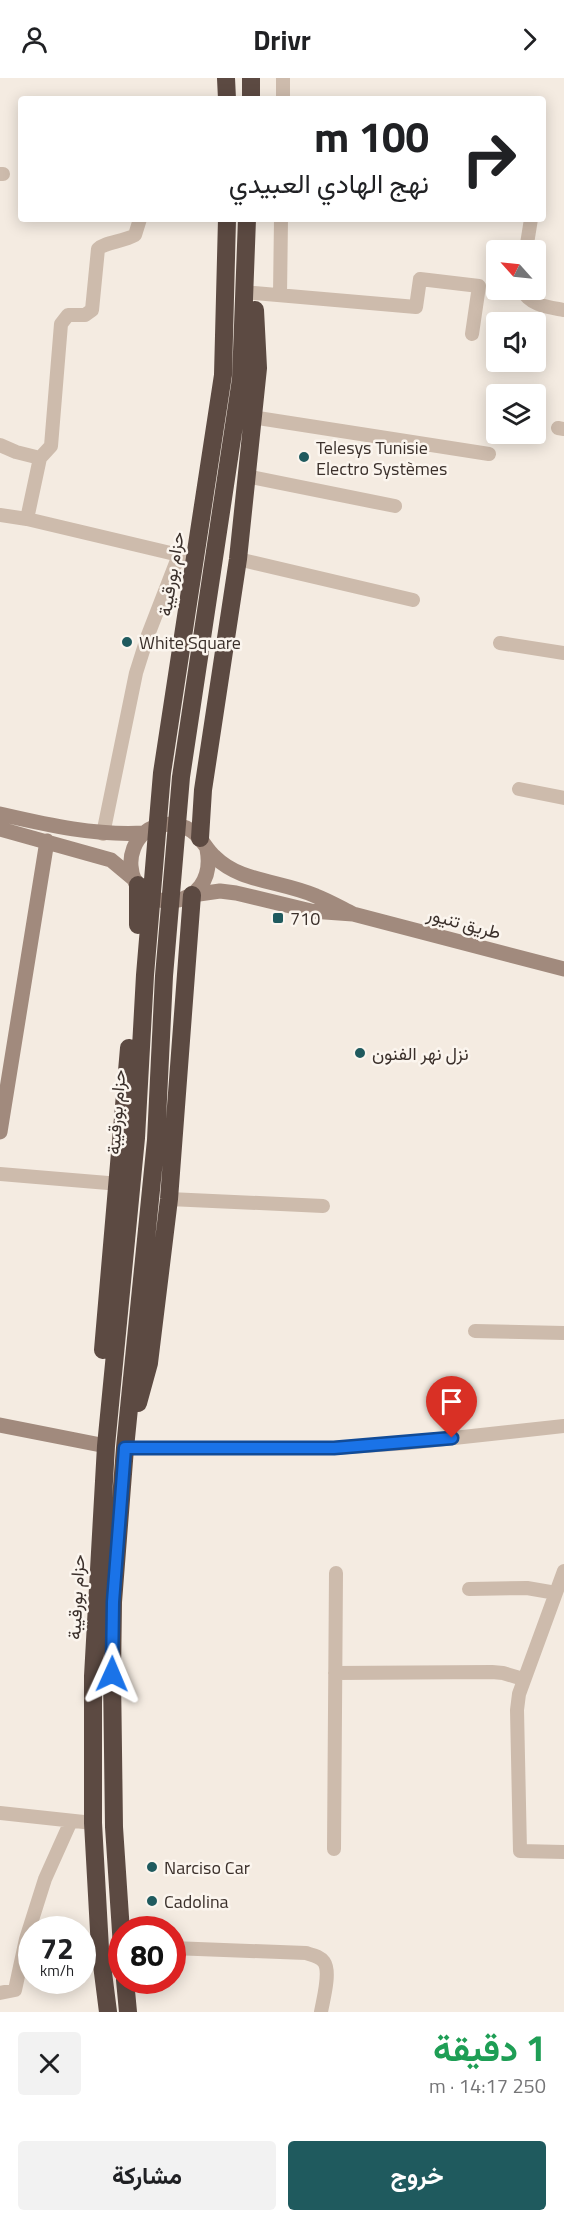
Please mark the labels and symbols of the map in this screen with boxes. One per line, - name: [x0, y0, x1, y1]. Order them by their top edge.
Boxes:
- north arrow: [486, 240, 546, 300]
- place label: Telesys Tunisie Electro Systèmes: [316, 434, 447, 482]
- marker: Telesys Tunisie Electro Systèmes: [297, 450, 311, 464]
- street label: حزام بورقيبة: [151, 530, 191, 618]
- place label: White Square: [139, 629, 241, 656]
- marker: White Square: [120, 635, 134, 649]
- street label: طريق تنيور: [423, 900, 504, 946]
- place label: 710: [290, 905, 320, 932]
- marker: 710: [271, 911, 285, 925]
- place label: نزل نهر الفنون: [372, 1040, 469, 1067]
- marker: نزل نهر الفنون: [353, 1046, 367, 1060]
- street label: حزام بورقيبة: [100, 1069, 132, 1155]
- pin: [426, 1376, 477, 1438]
- street label: حزام بورقيبة: [60, 1554, 92, 1640]
- position arrow: [80, 1642, 144, 1706]
- place label: Narciso Car: [164, 1854, 250, 1881]
- marker: Narciso Car: [145, 1860, 159, 1874]
- place label: Cadolina: [164, 1888, 229, 1915]
- marker: Cadolina: [145, 1894, 159, 1908]
- speed limit sign: 80: [108, 1916, 186, 1994]

